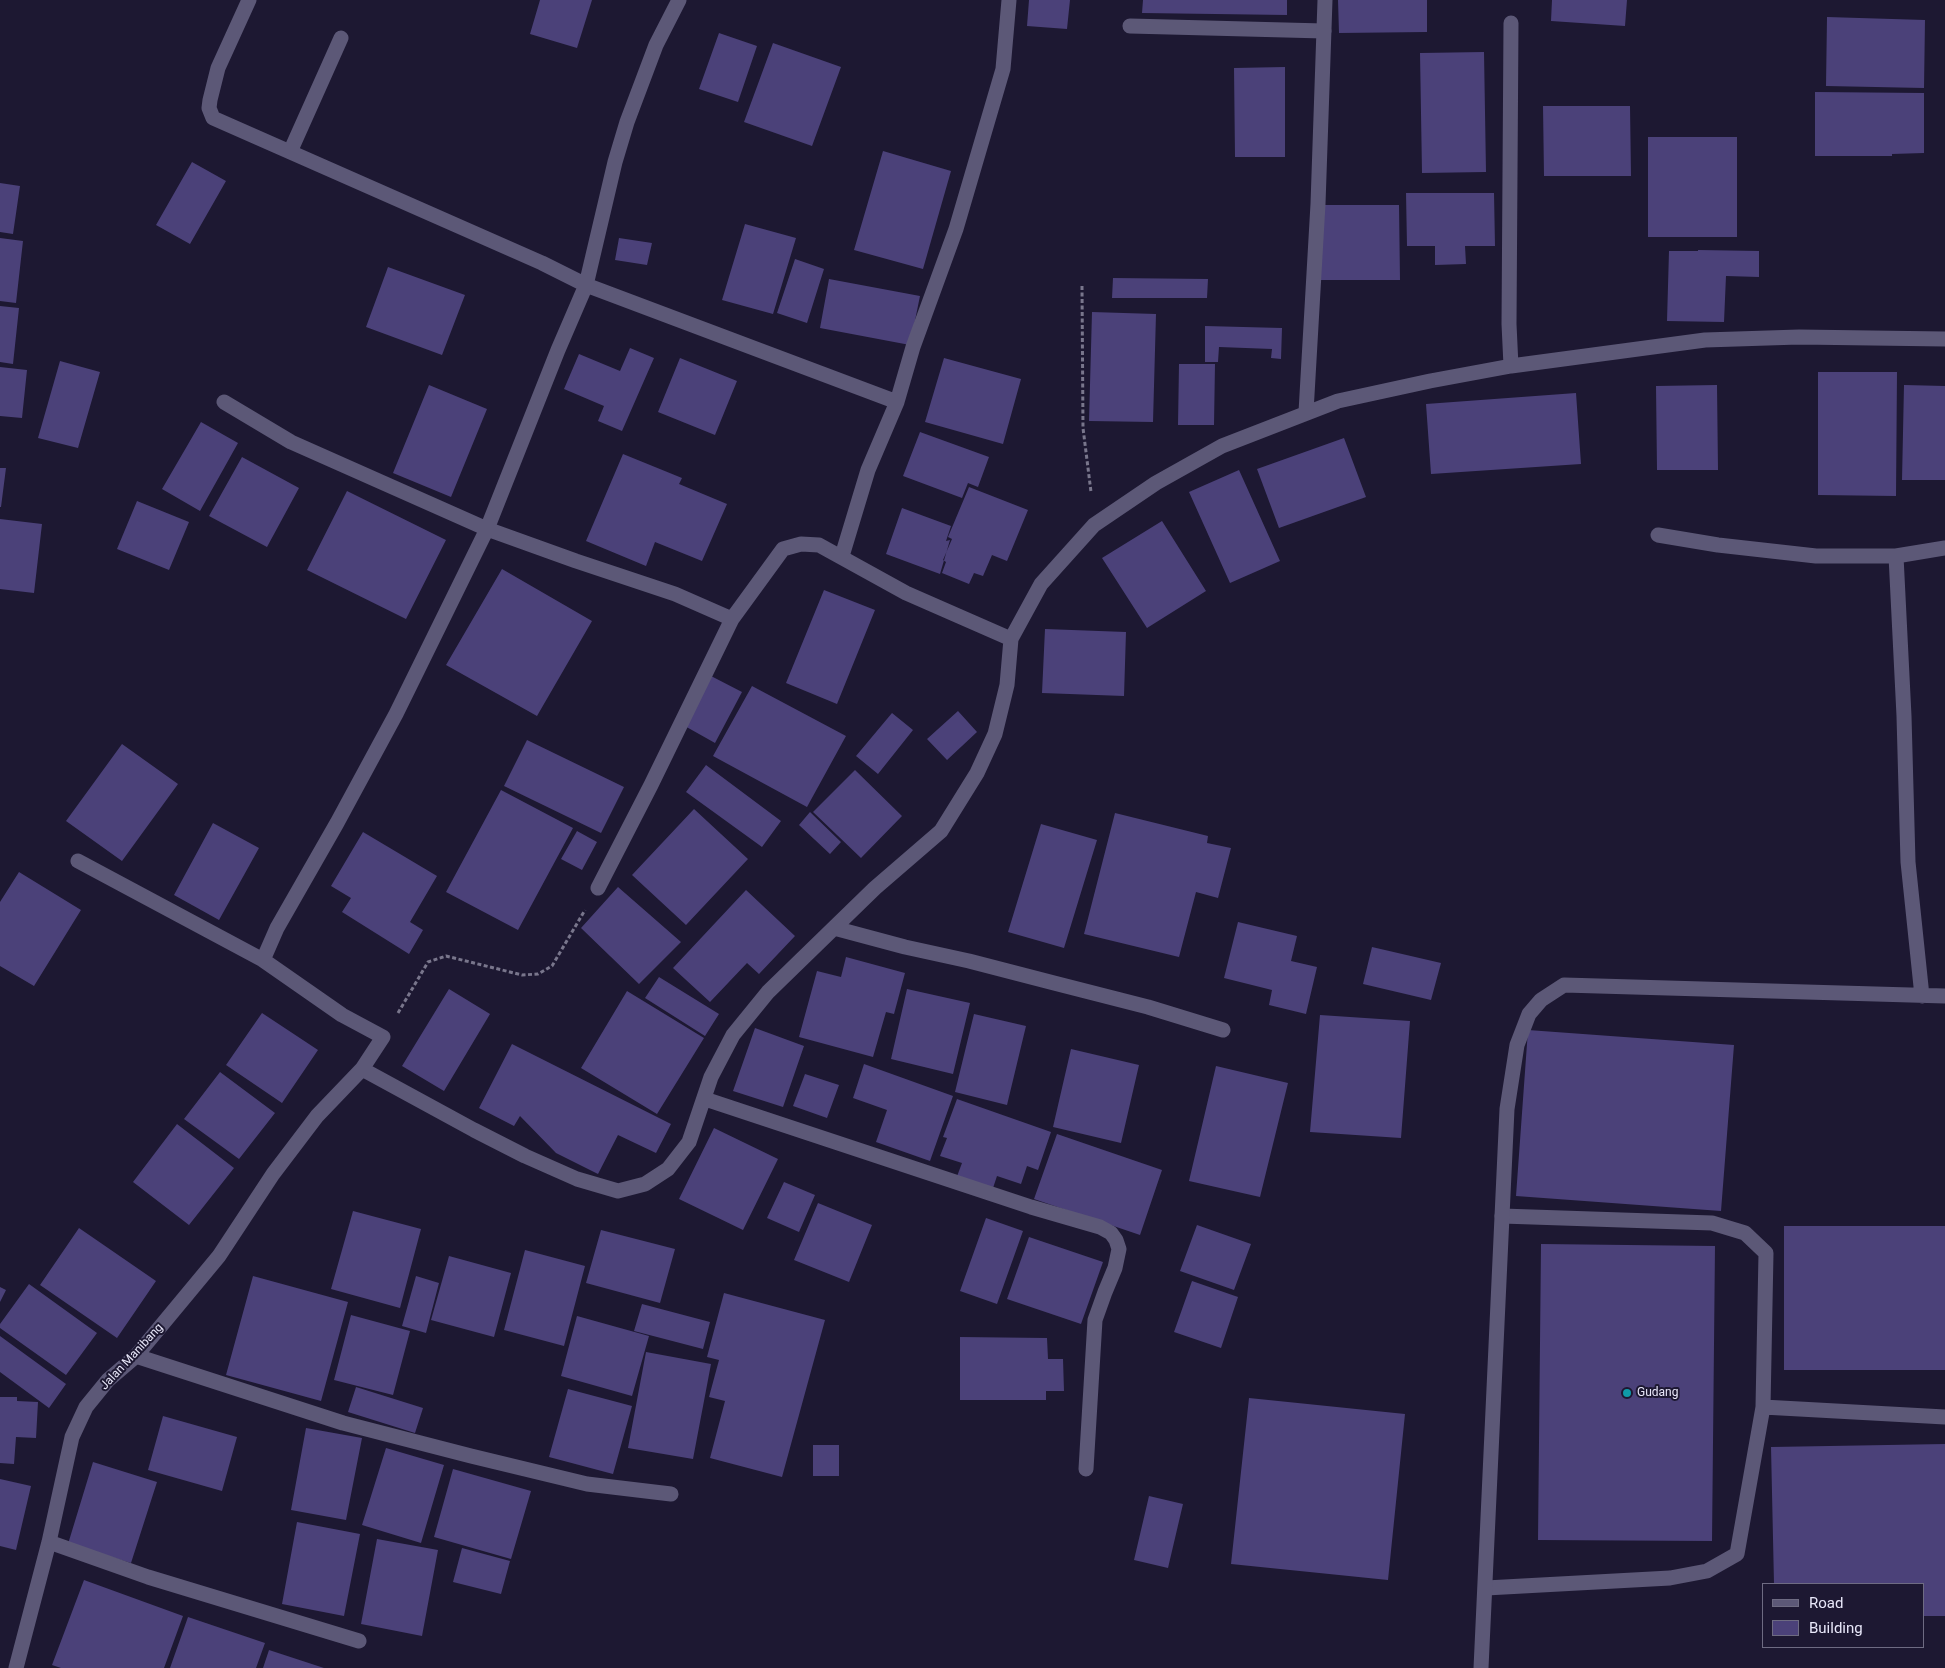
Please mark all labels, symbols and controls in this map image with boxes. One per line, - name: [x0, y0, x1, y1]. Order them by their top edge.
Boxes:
- street label: Jalan Manibang: [98, 1321, 166, 1393]
- place label: Gudang: [1637, 1386, 1678, 1400]
- marker: Gudang: [1621, 1387, 1633, 1399]
- legend: [1762, 1583, 1925, 1648]
- text: Road: [1809, 1594, 1843, 1612]
- text: Building: [1809, 1619, 1863, 1637]

